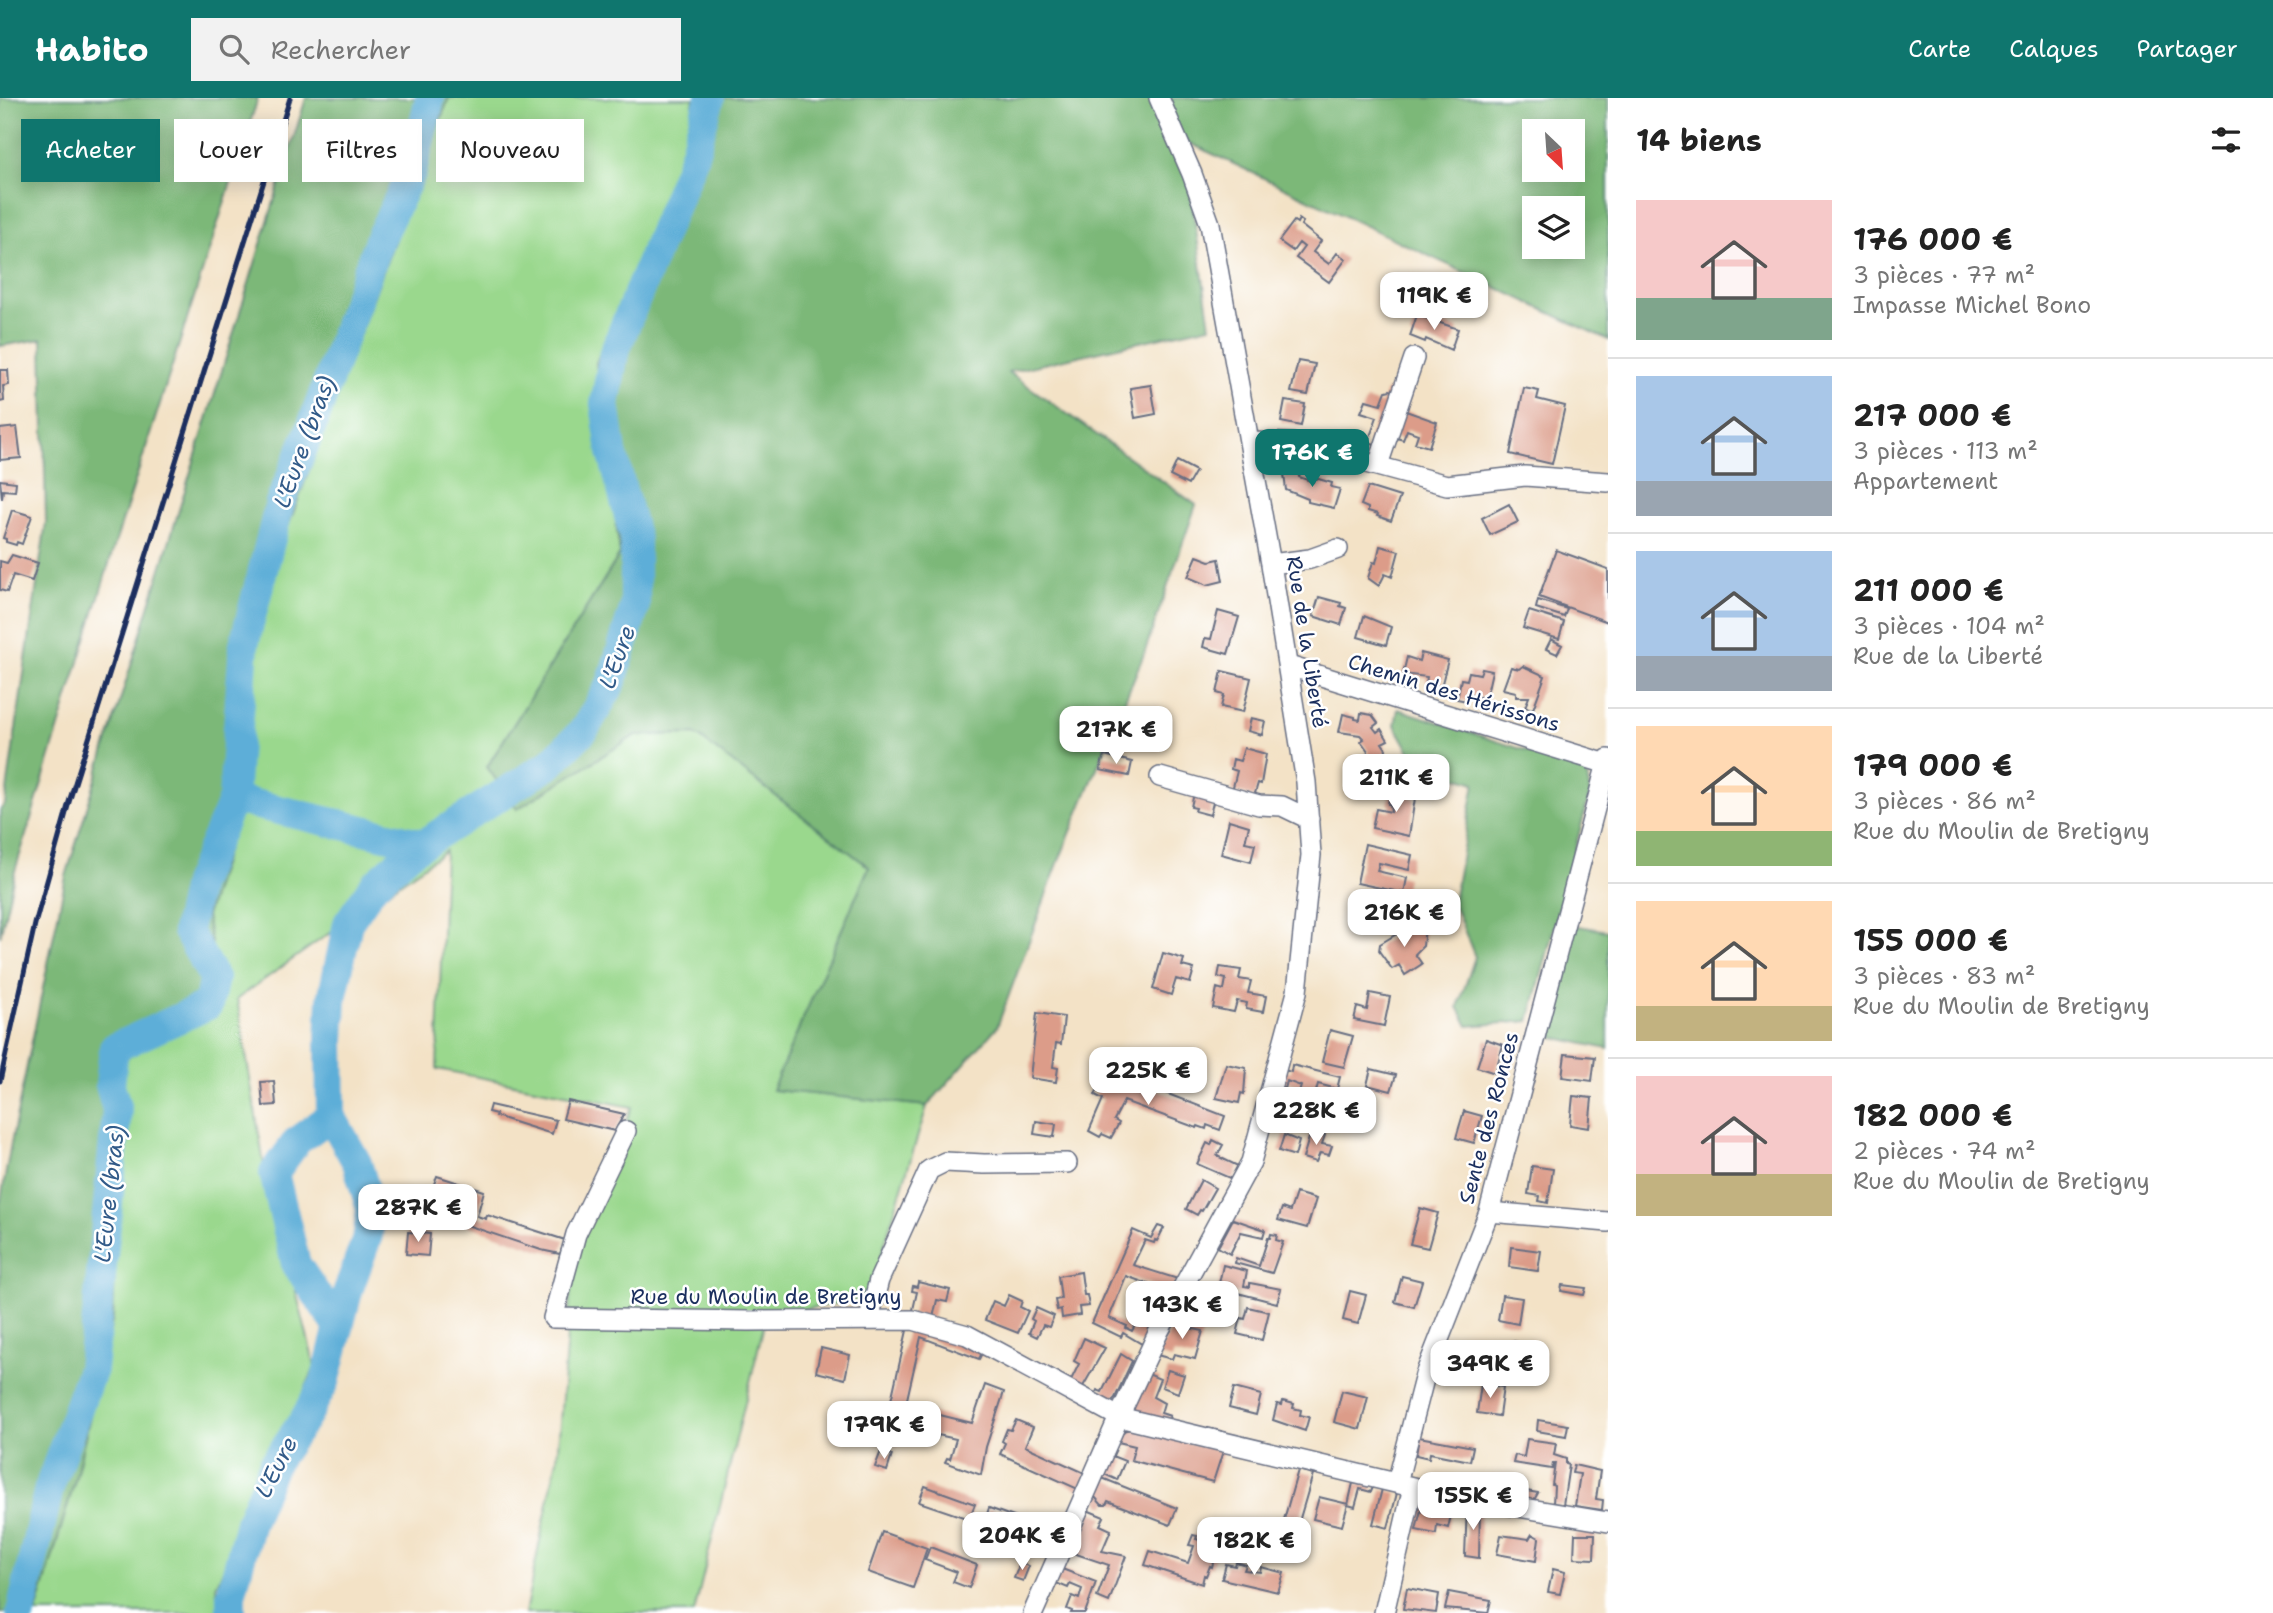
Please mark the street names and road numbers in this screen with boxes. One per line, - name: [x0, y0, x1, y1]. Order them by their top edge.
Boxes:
- street label: Rue de la Liberté: [1280, 554, 1334, 730]
- street label: Chemin des Hérissons: [1345, 647, 1563, 739]
- street label: Sente des Ronces: [1453, 1029, 1525, 1207]
- street label: Rue du Moulin de Bretigny: [631, 1283, 901, 1311]

